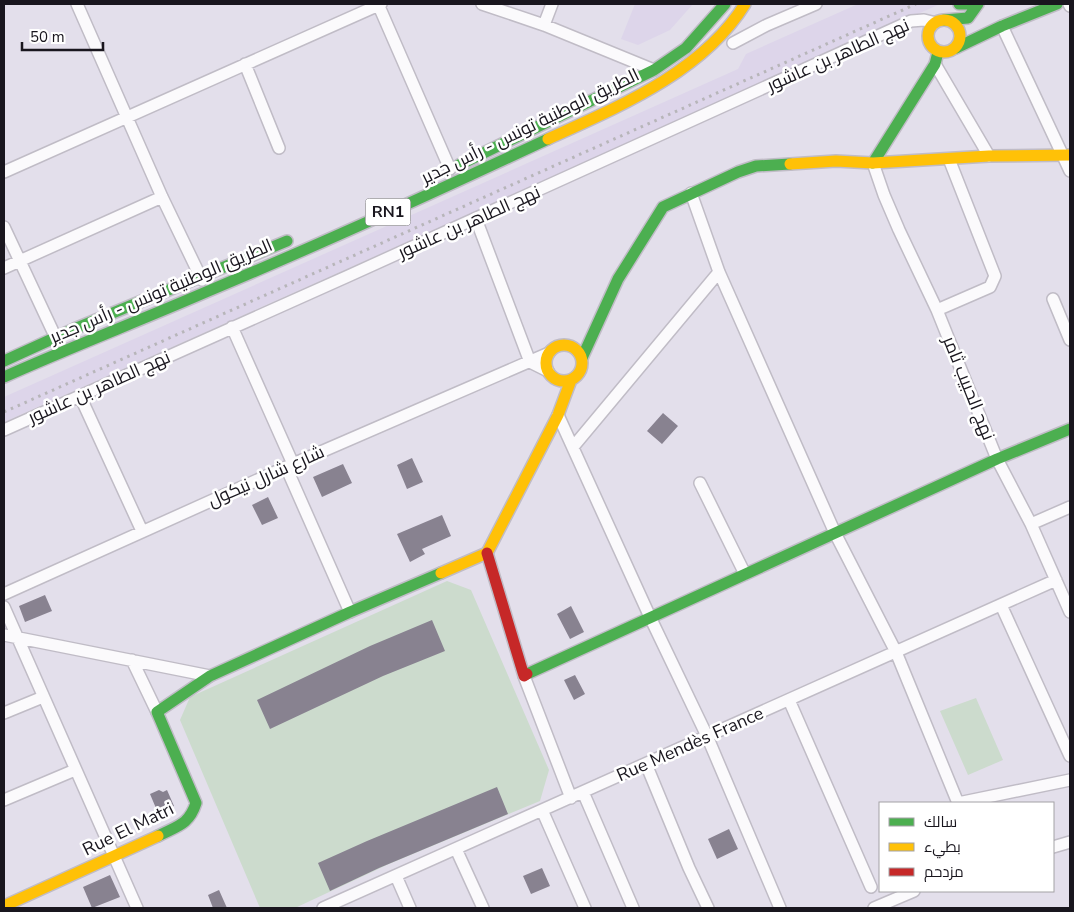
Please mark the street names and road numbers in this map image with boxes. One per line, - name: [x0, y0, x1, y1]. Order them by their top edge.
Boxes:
- street label: نهج الطاهر بن عاشور: [762, 13, 913, 98]
- street label: الطريق الوطنية تونس - رأس جدير: [416, 63, 643, 190]
- street label: نهج الطاهر بن عاشور: [393, 180, 544, 265]
- road number: RN1: [366, 198, 410, 226]
- street label: الطريق الوطنية تونس - رأس جدير: [45, 233, 276, 349]
- street label: نهج الحبيب ثامر: [937, 331, 1001, 444]
- street label: نهج الطاهر بن عاشور: [23, 345, 174, 430]
- street label: شارع شارل نيكول: [204, 440, 328, 512]
- street label: Rue Mendès France: [613, 701, 767, 787]
- street label: Rue El Matri: [78, 797, 178, 861]

